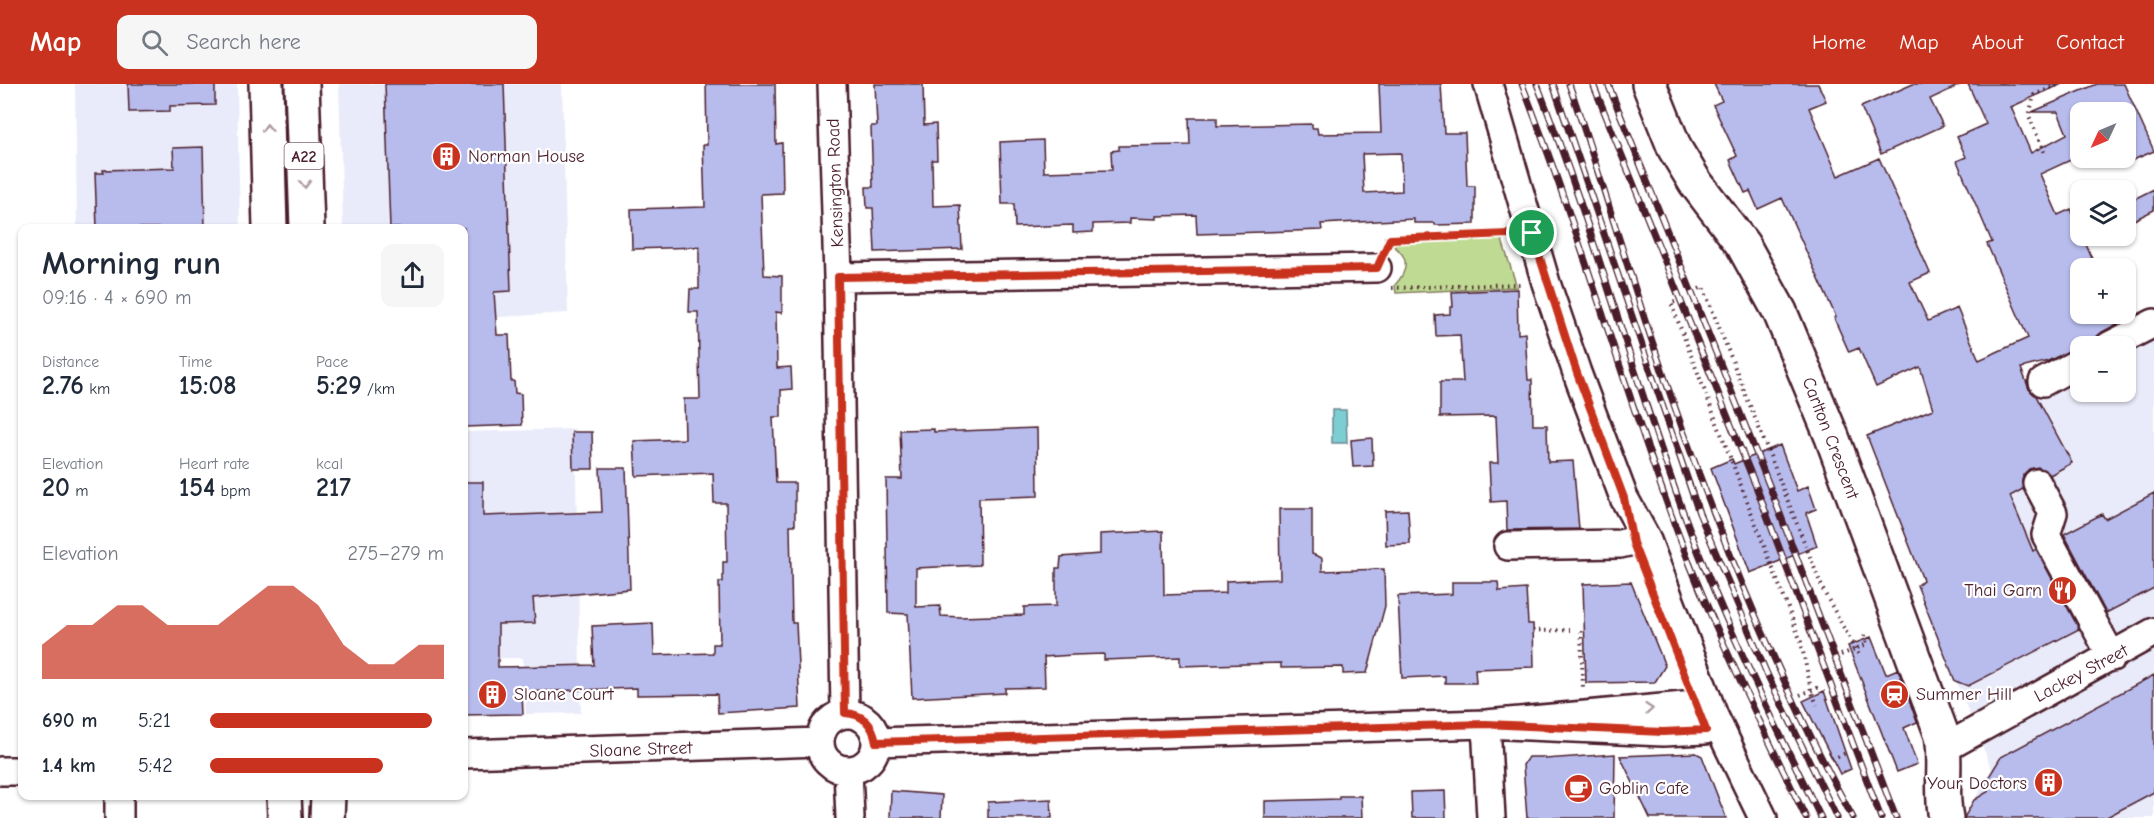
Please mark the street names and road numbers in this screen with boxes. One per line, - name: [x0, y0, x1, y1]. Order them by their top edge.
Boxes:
- street label: Kensington Road: [823, 118, 848, 248]
- road number: A22: [284, 143, 324, 169]
- street label: Carlton Crescent: [1798, 374, 1864, 503]
- street label: Lackey Street: [2031, 640, 2132, 707]
- street label: Sloane Street: [589, 737, 694, 762]

